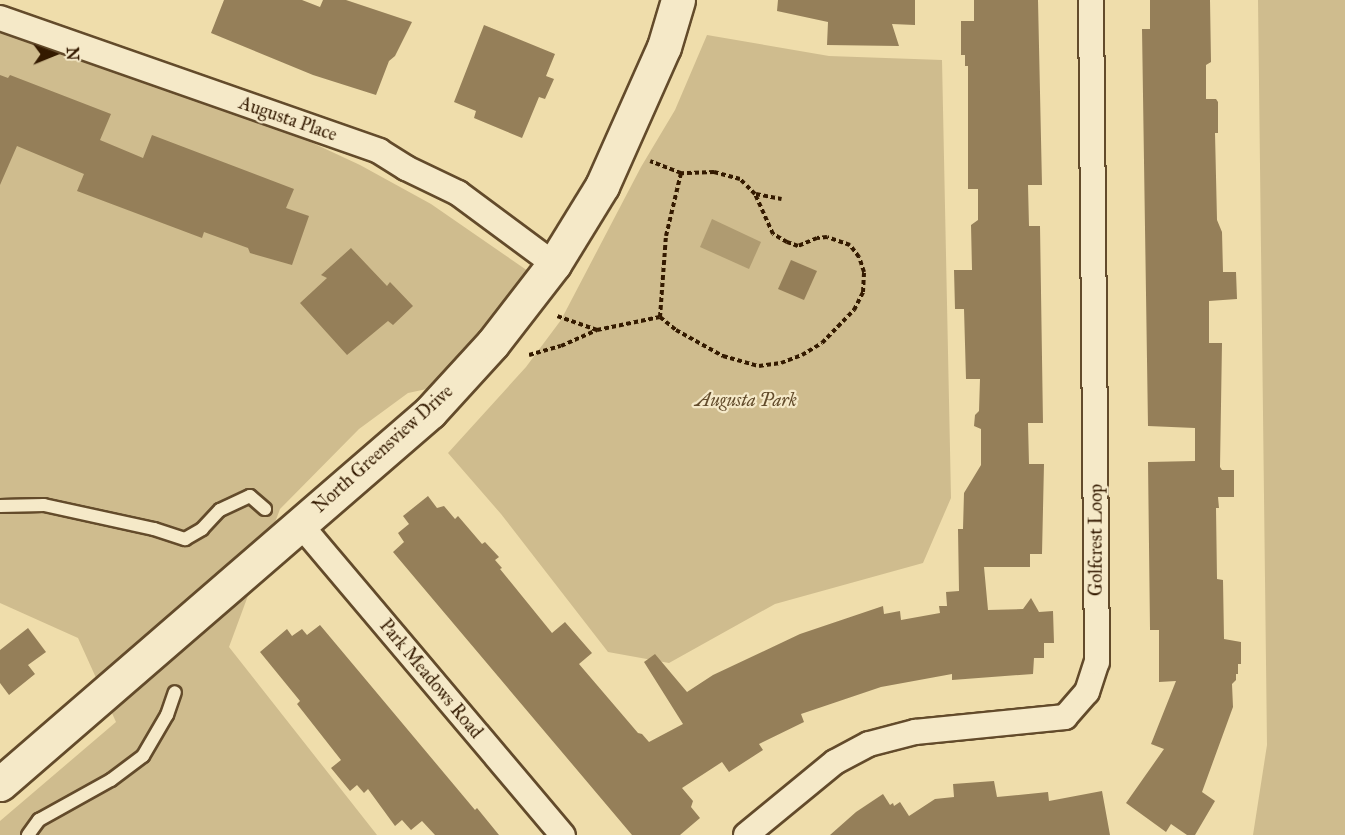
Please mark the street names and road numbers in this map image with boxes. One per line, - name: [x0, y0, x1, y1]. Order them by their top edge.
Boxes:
- street label: Augusta Place: [236, 92, 340, 146]
- street label: North Greensview Drive: [309, 381, 457, 517]
- street label: Golfcrest Loop: [1085, 484, 1107, 596]
- street label: Park Meadows Road: [375, 615, 487, 743]

